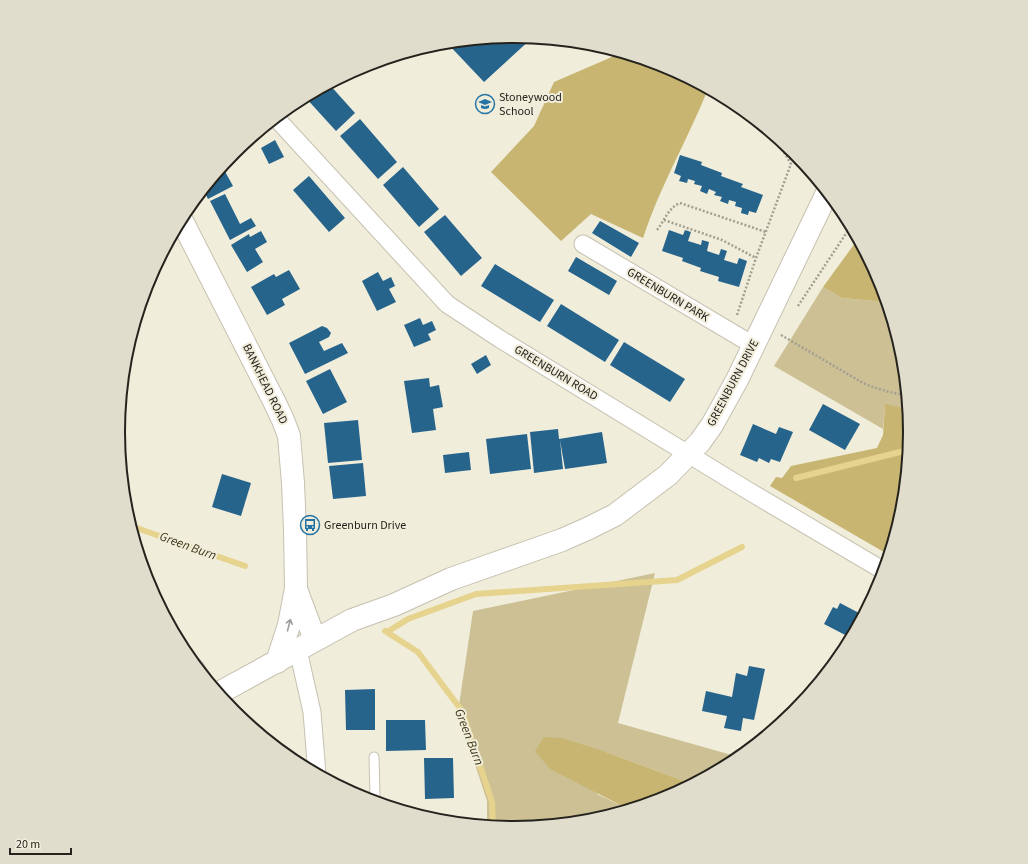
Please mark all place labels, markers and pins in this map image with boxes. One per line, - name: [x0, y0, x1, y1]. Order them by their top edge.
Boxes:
- place label: Stoneywood School: [499, 89, 562, 120]
- school or university icon: Stoneywood School: [474, 93, 496, 115]
- bus stop icon: Greenburn Drive: [299, 514, 321, 536]
- place label: Greenburn Drive: [324, 517, 406, 534]

